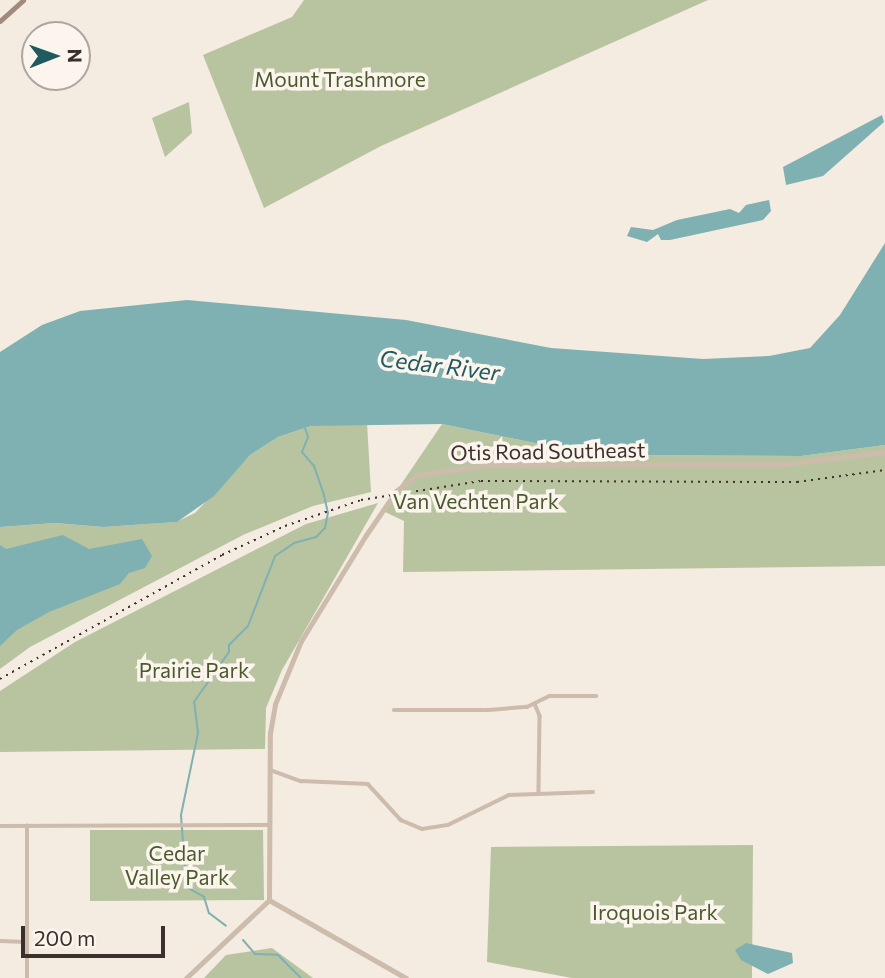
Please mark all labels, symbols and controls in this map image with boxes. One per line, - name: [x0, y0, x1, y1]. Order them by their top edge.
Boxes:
- north arrow: [21, 21, 91, 91]
- text: N: [64, 48, 87, 63]
- park label: Mount Trashmore: [254, 66, 426, 92]
- water label: Cedar River: [378, 344, 502, 386]
- street label: Otis Road Southeast: [450, 437, 646, 465]
- park label: Van Vechten Park: [393, 488, 559, 514]
- park label: Prairie Park: [139, 657, 249, 683]
- park label: Cedar Valley Park: [125, 840, 229, 890]
- park label: Iroquois Park: [592, 899, 718, 925]
- scale bar: [24, 912, 168, 956]
- text: 200 m: [34, 925, 95, 950]

